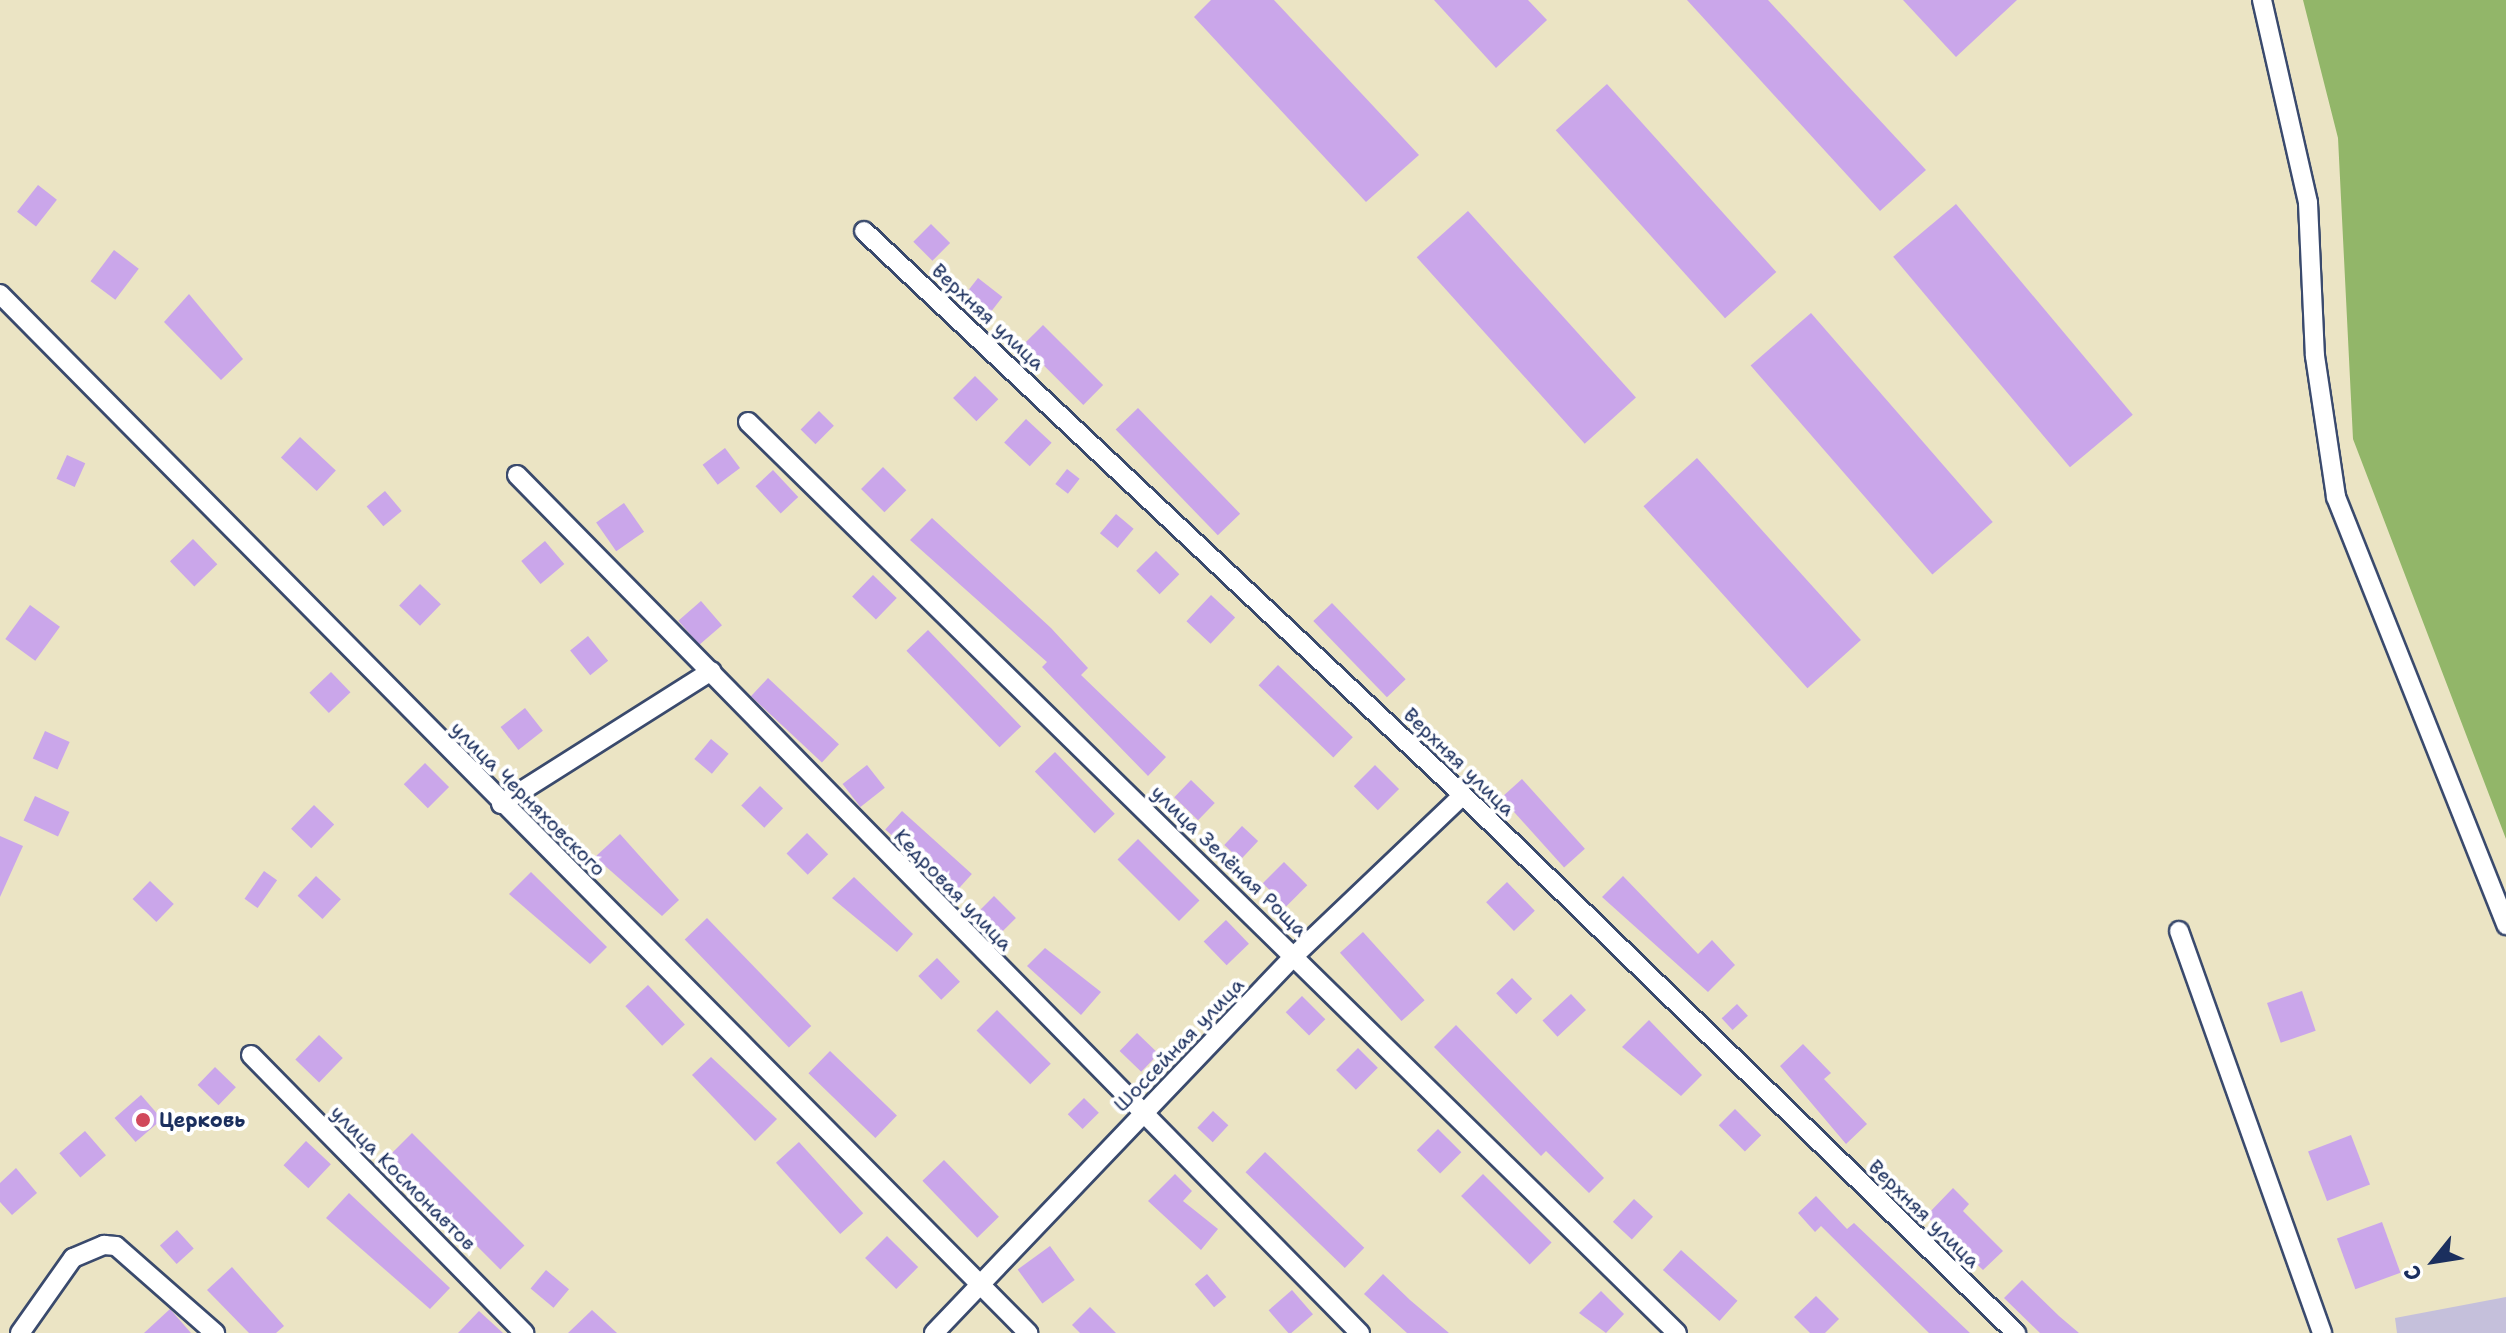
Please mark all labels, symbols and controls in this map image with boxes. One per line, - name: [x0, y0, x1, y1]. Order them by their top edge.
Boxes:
- street label: Верхняя улица: [927, 259, 1049, 375]
- street label: Верхняя улица: [1398, 703, 1520, 821]
- street label: улица Черняховского: [446, 717, 610, 881]
- street label: улица Зелёная Роща: [1146, 780, 1312, 942]
- street label: Кедровая улица: [889, 824, 1017, 956]
- street label: Шоссейная улица: [1109, 973, 1249, 1117]
- street label: улица Космонавтов: [325, 1100, 481, 1256]
- place label: Церковь: [159, 1108, 245, 1132]
- marker: Церковь: [134, 1111, 152, 1129]
- street label: Верхняя улица: [1863, 1155, 1985, 1273]
- north arrow: [2394, 1221, 2474, 1301]
- text: С: [2397, 1260, 2429, 1286]

